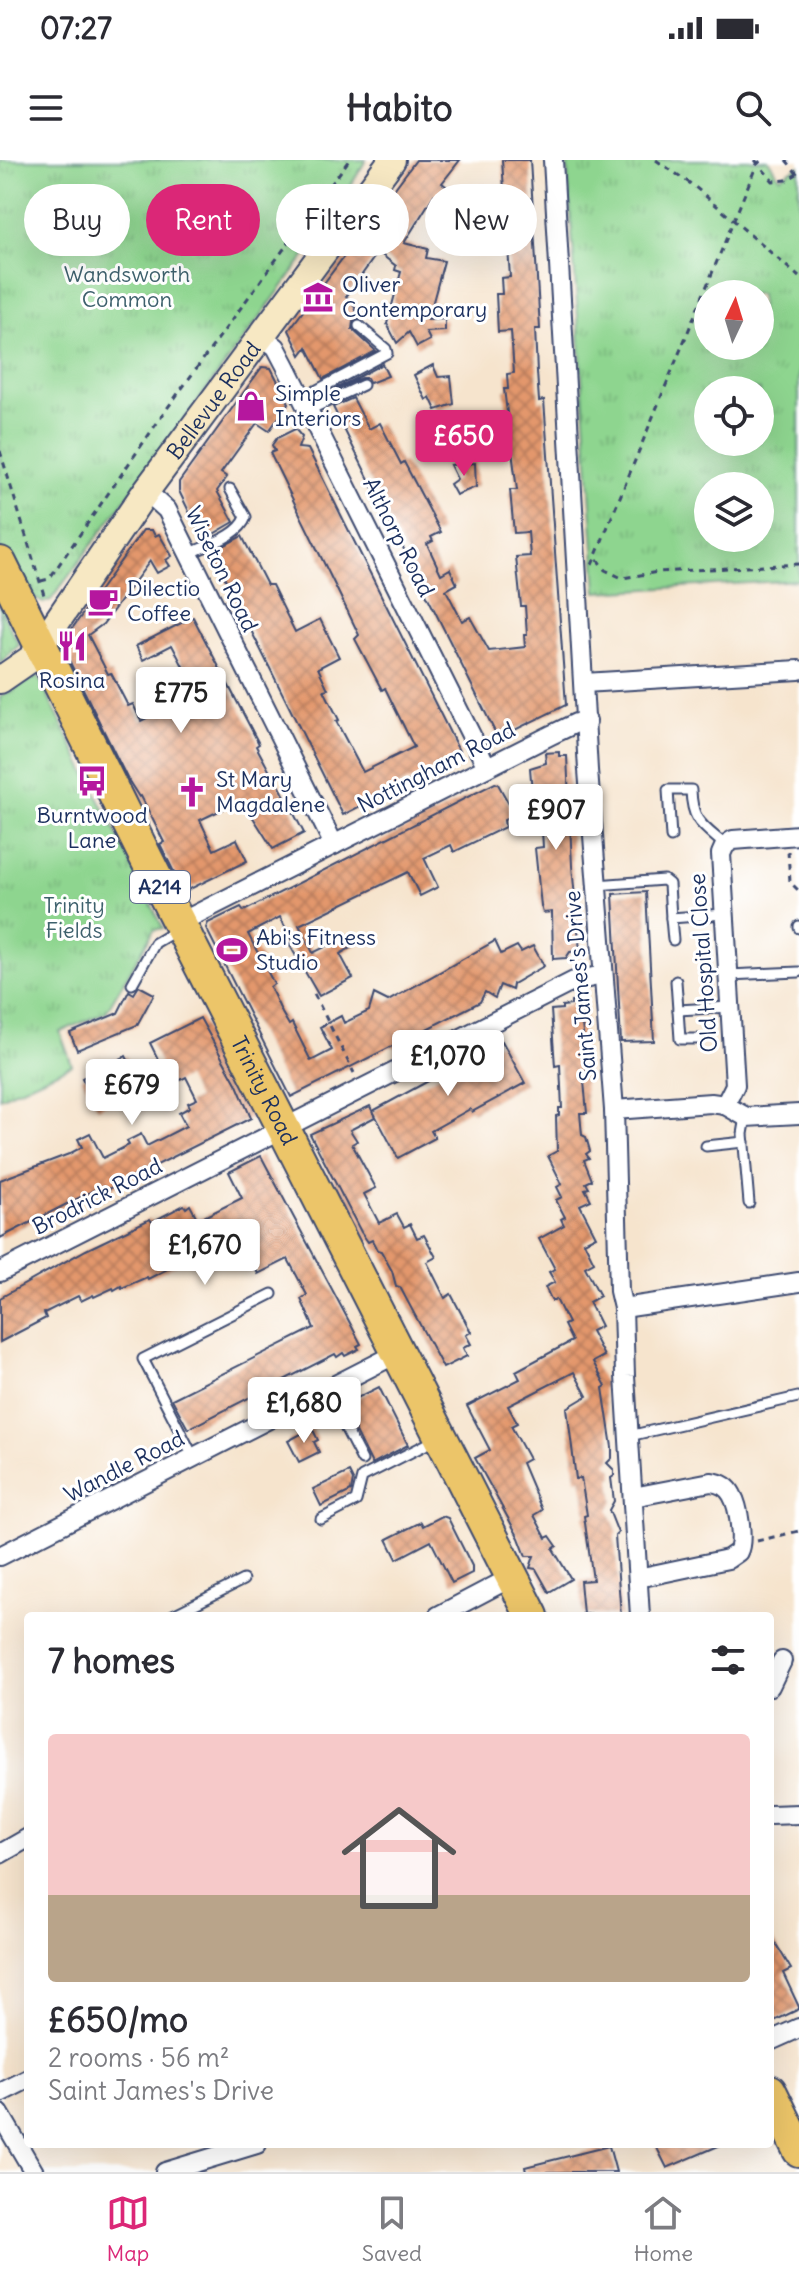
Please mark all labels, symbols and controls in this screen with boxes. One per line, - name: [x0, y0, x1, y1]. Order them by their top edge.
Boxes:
- text: 07:27: [40, 9, 112, 47]
- icon: menu: [24, 86, 68, 130]
- text: Habito: [346, 86, 453, 131]
- icon: search: [731, 86, 775, 130]
- chip: Buy: [24, 184, 130, 256]
- chip: Rent: [146, 184, 260, 256]
- chip: Filters: [276, 184, 409, 256]
- chip: New: [425, 184, 537, 256]
- park label: Wandsworth Common: [64, 260, 190, 313]
- place label: Oliver Contemporary: [342, 270, 487, 323]
- museum icon: Oliver Contemporary: [301, 280, 335, 314]
- north arrow: [694, 280, 774, 360]
- map controls: [694, 280, 774, 552]
- street label: Bellevue Road: [160, 336, 266, 465]
- button: locate: [694, 376, 774, 456]
- place label: Simple Interiors: [275, 379, 361, 432]
- shop icon: Simple Interiors: [234, 389, 268, 423]
- pin: £650: [417, 410, 511, 478]
- text: £650: [434, 419, 495, 452]
- button: layers: [694, 472, 774, 552]
- street label: Althorp Road: [357, 473, 441, 601]
- street label: Wiseton Road: [180, 502, 264, 636]
- place label: Dilectio Coffee: [127, 574, 200, 627]
- cafe icon: Dilectio Coffee: [86, 584, 120, 618]
- restaurant icon: Rosina: [55, 629, 89, 663]
- place label: Rosina: [39, 666, 105, 694]
- pin: £775: [134, 667, 228, 735]
- text: £775: [154, 676, 208, 709]
- street label: Nottingham Road: [352, 715, 520, 819]
- bus stop icon: Burntwood Lane: [75, 764, 109, 798]
- place label: St Mary Magdalene: [216, 765, 325, 818]
- church icon: St Mary Magdalene: [175, 775, 209, 809]
- pin: £907: [509, 784, 603, 852]
- text: £907: [527, 793, 585, 826]
- place label: Burntwood Lane: [36, 801, 148, 854]
- road number: A214: [130, 871, 190, 903]
- street label: Old Hospital Close: [683, 872, 723, 1054]
- street label: Saint James's Drive: [558, 890, 602, 1082]
- park label: Trinity Fields: [43, 891, 105, 944]
- place label: Abi's Fitness Studio: [256, 923, 376, 976]
- sports icon: Abi's Fitness Studio: [215, 933, 249, 967]
- pin: £1,070: [383, 1030, 513, 1098]
- street label: Trinity Road: [225, 1031, 304, 1150]
- text: £1,070: [410, 1039, 486, 1072]
- pin: £679: [85, 1059, 179, 1127]
- text: £679: [104, 1068, 160, 1101]
- street label: Brodrick Road: [28, 1151, 167, 1241]
- pin: £1,670: [140, 1219, 270, 1287]
- text: £1,670: [168, 1228, 242, 1261]
- pin: £1,680: [239, 1377, 369, 1445]
- text: £1,680: [266, 1386, 342, 1419]
- street label: Wandle Road: [59, 1424, 189, 1508]
- icon: filters: [706, 1638, 750, 1682]
- text: 7 homes: [48, 1639, 175, 1682]
- icon: home: [327, 1786, 471, 1930]
- text: £650/mo: [48, 1998, 188, 2041]
- text: 2 rooms · 56 m²: [48, 2041, 229, 2074]
- text: Saint James's Drive: [48, 2074, 274, 2107]
- tab: Map: [106, 2191, 150, 2267]
- tab: Saved: [362, 2191, 422, 2267]
- tab: Home: [634, 2191, 693, 2267]

